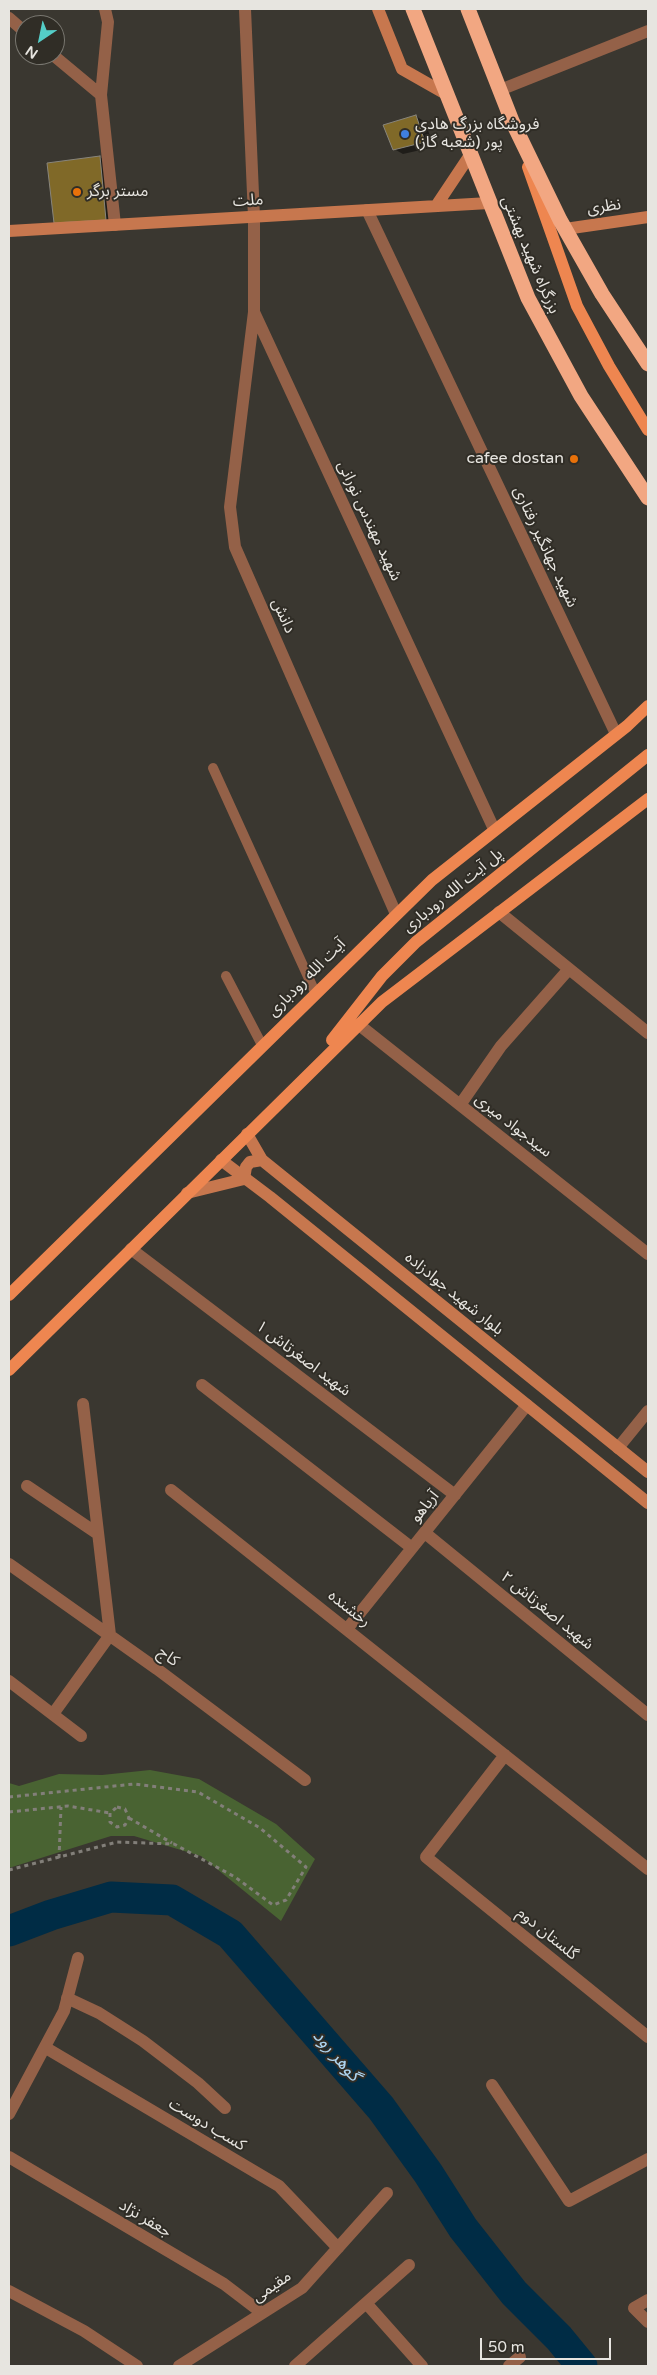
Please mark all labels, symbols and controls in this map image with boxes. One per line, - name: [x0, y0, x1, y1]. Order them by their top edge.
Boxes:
- north arrow: [15, 15, 65, 65]
- text: N: [22, 42, 41, 62]
- place label: فروشگاه بزرگ هادی پور (شعبه گاز): [415, 115, 539, 153]
- marker: فروشگاه بزرگ هادی پور (شعبه گاز): [399, 128, 411, 140]
- place label: مستر برگر: [87, 182, 148, 202]
- marker: مستر برگر: [71, 186, 83, 198]
- street label: ملت: [232, 191, 264, 211]
- street label: بزرگراه شهید بهشتی: [497, 193, 563, 317]
- street label: نظری: [586, 195, 622, 219]
- place label: cafee dostan: [466, 449, 564, 469]
- marker: cafee dostan: [568, 453, 580, 465]
- street label: شهید مهندس نورانی: [333, 458, 405, 584]
- street label: شهید جهانگیر رفتاری: [508, 483, 582, 611]
- street label: دانش: [267, 596, 299, 636]
- street label: پل آیت الله رودباری: [399, 845, 507, 937]
- street label: آیت الله رودباری: [264, 935, 350, 1021]
- street label: سیدجواد میری: [471, 1090, 555, 1162]
- street label: بلوار شهید جوادزاده: [401, 1248, 507, 1340]
- street label: شهید اصغرتاش ۱: [252, 1317, 354, 1401]
- street label: آریاهو: [406, 1487, 444, 1527]
- street label: شهید اصغرتاش ۲: [497, 1568, 597, 1654]
- street label: رخشنده: [324, 1586, 374, 1632]
- street label: کاج: [154, 1643, 182, 1671]
- street label: گلستان دوم: [512, 1903, 582, 1965]
- water label: گوهر رود: [308, 2026, 364, 2086]
- street label: کسب دوست: [165, 2094, 249, 2156]
- street label: جعفر نژاد: [115, 2196, 175, 2242]
- street label: مقیمی: [249, 2267, 295, 2307]
- scale bar: [482, 2328, 613, 2360]
- text: 50 m: [488, 2338, 525, 2356]

